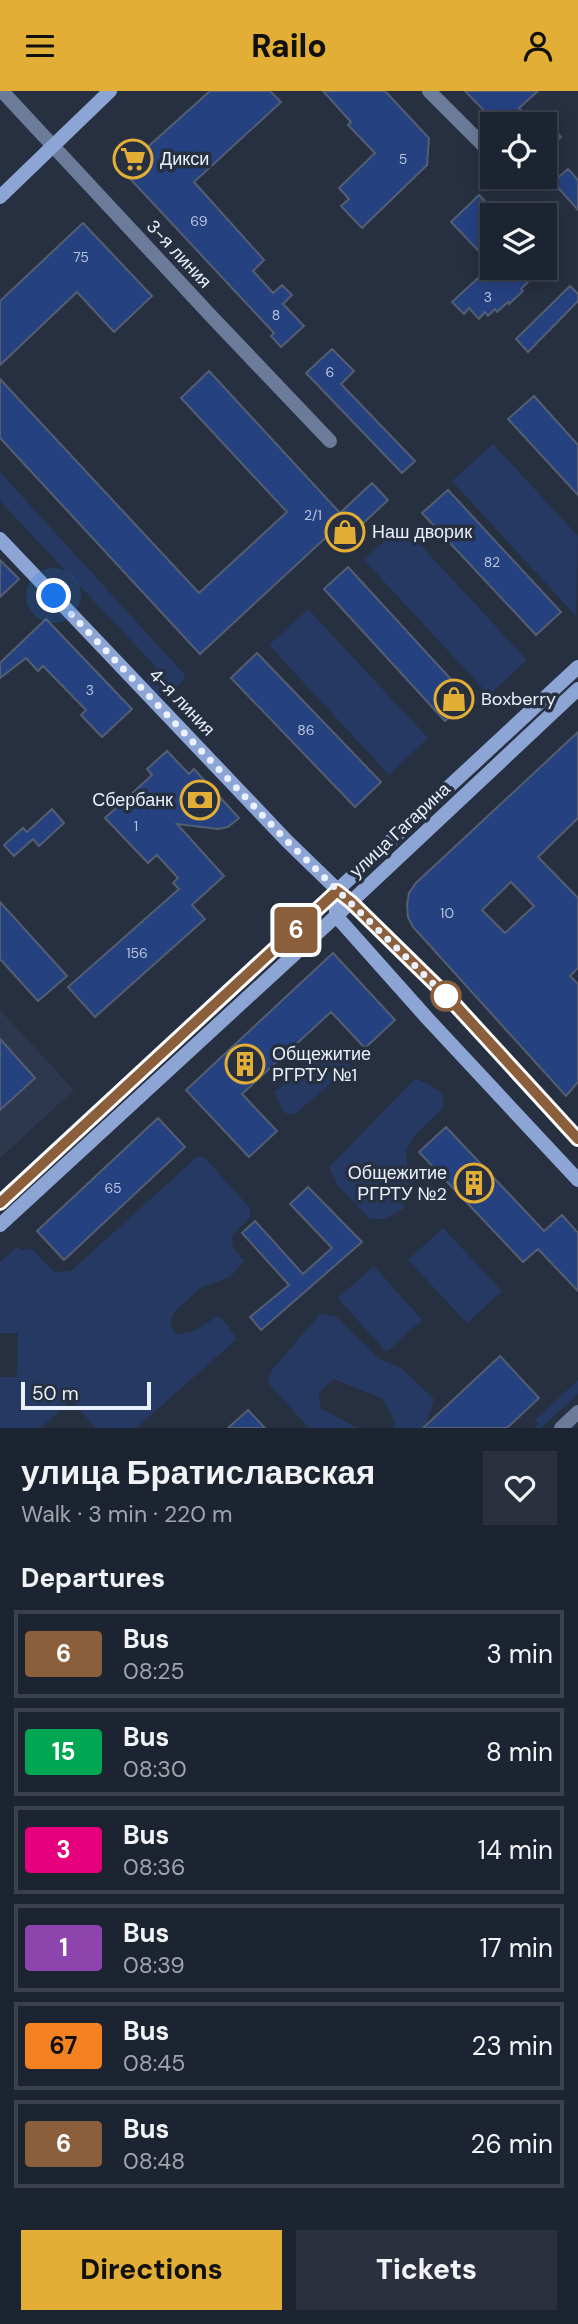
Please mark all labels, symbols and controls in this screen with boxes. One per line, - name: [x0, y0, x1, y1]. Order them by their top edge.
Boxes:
- text: Railo: [251, 25, 327, 67]
- icon: menu: [21, 27, 59, 65]
- icon: person: [519, 27, 557, 65]
- map controls: [480, 112, 557, 280]
- button: locate: [480, 112, 557, 189]
- supermarket icon: Дикси: [112, 138, 154, 180]
- place label: Дикси: [160, 147, 209, 171]
- house number: 5: [399, 150, 407, 168]
- button: layers: [480, 203, 557, 280]
- house number: 69: [190, 212, 208, 230]
- street label: 3-я линия: [141, 215, 217, 293]
- house number: 75: [73, 248, 89, 266]
- house number: 3: [484, 288, 492, 306]
- house number: 8: [272, 306, 280, 324]
- house number: 6: [326, 363, 334, 381]
- house number: 2/1: [304, 506, 322, 524]
- shop icon: Наш дворик: [324, 511, 366, 553]
- place label: Наш дворик: [372, 520, 472, 544]
- house number: 82: [484, 553, 500, 571]
- your location: [36, 578, 71, 613]
- street label: 4-я линия: [144, 663, 220, 741]
- shop icon: Boxberry: [433, 678, 475, 720]
- house number: 3: [86, 681, 94, 699]
- place label: Boxberry: [481, 687, 556, 711]
- house number: 86: [297, 721, 315, 739]
- street label: улица Гагарина: [345, 776, 456, 883]
- bank icon: Сбербанк: [179, 779, 221, 821]
- place label: Сбербанк: [92, 788, 173, 812]
- house number: 1: [134, 817, 138, 835]
- house number: 10: [440, 904, 454, 922]
- line badge: 6: [273, 907, 319, 953]
- text: 6: [288, 914, 304, 945]
- house number: 156: [126, 944, 148, 962]
- unlabelled marker: [431, 981, 461, 1011]
- place label: Общежитие РГРТУ №1: [272, 1042, 371, 1087]
- building icon: Общежитие РГРТУ №1: [224, 1043, 266, 1085]
- place label: Общежитие РГРТУ №2: [348, 1161, 447, 1206]
- building icon: Общежитие РГРТУ №2: [453, 1162, 495, 1204]
- house number: 65: [104, 1179, 122, 1197]
- scale bar: [21, 1379, 150, 1411]
- text: 50 m: [32, 1381, 79, 1406]
- text: улица Братиславская: [21, 1451, 375, 1494]
- button: heart: [483, 1451, 557, 1525]
- text: Walk · 3 min · 220 m: [21, 1499, 233, 1529]
- text: Departures: [21, 1561, 165, 1595]
- text: Bus: [123, 1622, 169, 1656]
- text: 3 min: [486, 1637, 553, 1671]
- text: 6: [56, 1638, 71, 1669]
- text: 08:25: [123, 1656, 185, 1686]
- text: Bus: [123, 1720, 169, 1754]
- text: 8 min: [486, 1735, 553, 1769]
- text: 15: [52, 1736, 75, 1767]
- text: 08:30: [123, 1754, 187, 1784]
- text: Bus: [123, 1818, 169, 1852]
- text: 14 min: [478, 1833, 553, 1867]
- text: 3: [56, 1834, 71, 1865]
- text: 08:36: [123, 1852, 185, 1882]
- text: Bus: [123, 1916, 169, 1950]
- text: 17 min: [480, 1931, 553, 1965]
- text: 1: [59, 1932, 68, 1963]
- text: 08:39: [123, 1950, 185, 1980]
- text: Bus: [123, 2014, 169, 2048]
- text: 23 min: [471, 2029, 553, 2063]
- text: 67: [50, 2030, 77, 2061]
- text: 08:45: [123, 2048, 185, 2078]
- text: Bus: [123, 2112, 169, 2146]
- text: 26 min: [470, 2127, 553, 2161]
- text: 6: [56, 2128, 71, 2159]
- text: 08:48: [123, 2146, 185, 2176]
- button: Directions: [21, 2230, 282, 2310]
- button: Tickets: [296, 2230, 557, 2310]

